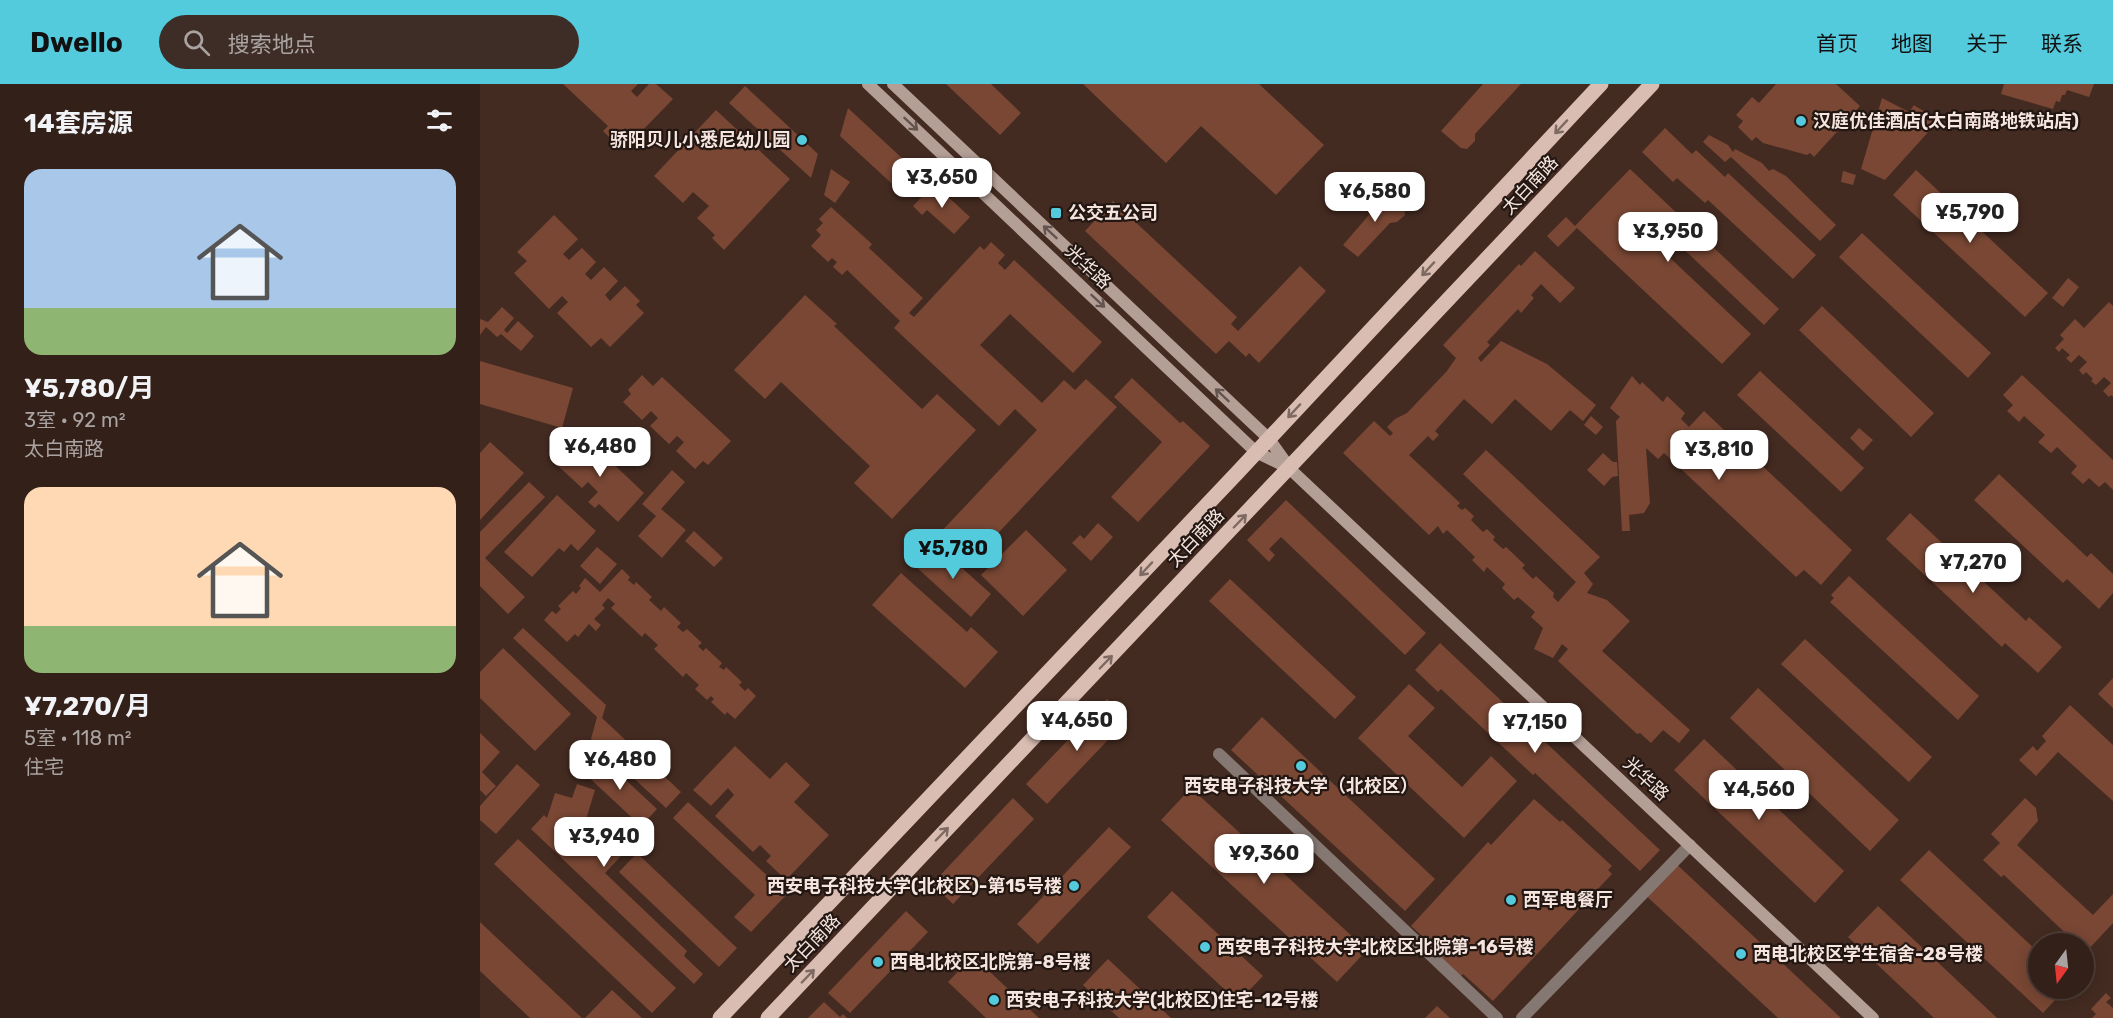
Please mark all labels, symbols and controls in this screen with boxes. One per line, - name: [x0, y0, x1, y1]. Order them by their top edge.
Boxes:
- search box: [159, 15, 579, 69]
- text: Dwello: [30, 26, 123, 59]
- icon: search: [180, 26, 213, 59]
- text: 搜索地点: [228, 31, 316, 58]
- text: 首页: [1816, 31, 1858, 56]
- text: 地图: [1891, 31, 1933, 56]
- text: 关于: [1966, 31, 2008, 56]
- text: 联系: [2041, 31, 2083, 56]
- icon: filters: [423, 104, 456, 137]
- text: 14套房源: [24, 108, 133, 139]
- place label: 汉庭优佳酒店(太白南路地铁站店): [1813, 110, 2079, 132]
- marker: 汉庭优佳酒店(太白南路地铁站店): [1794, 114, 1808, 128]
- one-way arrow: [903, 117, 918, 131]
- one-way arrow: [1554, 119, 1568, 134]
- place label: 骄阳贝儿小悉尼幼儿园: [610, 129, 790, 151]
- marker: 骄阳贝儿小悉尼幼儿园: [795, 133, 809, 147]
- street label: 太白南路: [1497, 151, 1563, 219]
- pin: ¥3,650: [893, 158, 991, 209]
- text: ¥3,650: [906, 165, 978, 189]
- pin: ¥6,580: [1326, 172, 1424, 223]
- text: ¥6,580: [1339, 179, 1411, 203]
- pin: ¥5,790: [1921, 193, 2019, 244]
- text: ¥5,790: [1935, 200, 2005, 224]
- place label: 公交五公司: [1068, 202, 1158, 224]
- marker: 公交五公司: [1049, 206, 1063, 220]
- icon: home: [186, 208, 294, 316]
- pin: ¥3,950: [1619, 212, 1717, 263]
- text: ¥3,950: [1632, 219, 1704, 243]
- one-way arrow: [1042, 224, 1057, 239]
- street label: 光华路: [1061, 241, 1115, 293]
- one-way arrow: [1421, 261, 1435, 276]
- one-way arrow: [1090, 294, 1105, 308]
- text: ¥5,780/月: [24, 373, 154, 404]
- one-way arrow: [1214, 387, 1229, 402]
- one-way arrow: [1287, 404, 1302, 419]
- text: 3室 · 92 m²: [24, 408, 126, 432]
- pin: ¥6,480: [551, 427, 649, 478]
- pin: ¥3,810: [1670, 430, 1768, 481]
- text: ¥6,480: [563, 434, 637, 458]
- text: 太白南路: [24, 437, 104, 461]
- text: ¥3,810: [1684, 437, 1754, 461]
- street label: 太白南路: [1163, 504, 1229, 572]
- one-way arrow: [1233, 513, 1247, 528]
- icon: home: [186, 526, 294, 634]
- pin: ¥5,780: [904, 529, 1002, 580]
- text: ¥5,780: [918, 536, 988, 560]
- pin: ¥7,270: [1924, 543, 2022, 594]
- text: ¥7,270: [1939, 550, 2007, 574]
- one-way arrow: [1139, 561, 1153, 576]
- one-way arrow: [1098, 655, 1113, 670]
- text: ¥7,270/月: [24, 691, 151, 722]
- pin: ¥4,650: [1028, 701, 1126, 752]
- pin: ¥7,150: [1486, 703, 1584, 754]
- text: ¥4,650: [1041, 708, 1113, 732]
- text: ¥7,150: [1503, 710, 1567, 734]
- text: 5室 · 118 m²: [24, 726, 132, 750]
- pin: ¥6,480: [571, 740, 669, 791]
- text: ¥6,480: [583, 747, 657, 771]
- street label: 光华路: [1619, 753, 1673, 805]
- text: 住宅: [24, 755, 64, 779]
- marker: 西安电子科技大学（北校区）: [1294, 759, 1308, 773]
- pin: ¥4,560: [1710, 770, 1808, 821]
- place label: 西安电子科技大学（北校区）: [1184, 775, 1418, 797]
- text: ¥4,560: [1723, 777, 1795, 801]
- pin: ¥3,940: [555, 817, 653, 868]
- text: ¥3,940: [568, 824, 640, 848]
- one-way arrow: [935, 827, 950, 842]
- pin: ¥9,360: [1215, 834, 1313, 885]
- text: ¥9,360: [1229, 841, 1299, 865]
- place label: 西安电子科技大学(北校区)-第15号楼: [767, 875, 1062, 897]
- marker: 西安电子科技大学(北校区)-第15号楼: [1067, 879, 1081, 893]
- place label: 西军电餐厅: [1523, 889, 1613, 911]
- marker: 西军电餐厅: [1504, 893, 1518, 907]
- street label: 太白南路: [779, 909, 845, 977]
- north arrow: [2028, 933, 2094, 999]
- map controls: [2028, 933, 2094, 999]
- place label: 西安电子科技大学北校区北院第-16号楼: [1217, 936, 1534, 958]
- marker: 西安电子科技大学北校区北院第-16号楼: [1198, 940, 1212, 954]
- place label: 西电北校区学生宿舍-28号楼: [1753, 943, 1983, 965]
- marker: 西电北校区学生宿舍-28号楼: [1734, 947, 1748, 961]
- place label: 西电北校区北院第-8号楼: [890, 951, 1091, 973]
- marker: 西电北校区北院第-8号楼: [871, 955, 885, 969]
- one-way arrow: [801, 968, 815, 983]
- place label: 西安电子科技大学(北校区)住宅-12号楼: [1006, 989, 1319, 1011]
- marker: 西安电子科技大学(北校区)住宅-12号楼: [987, 993, 1001, 1007]

